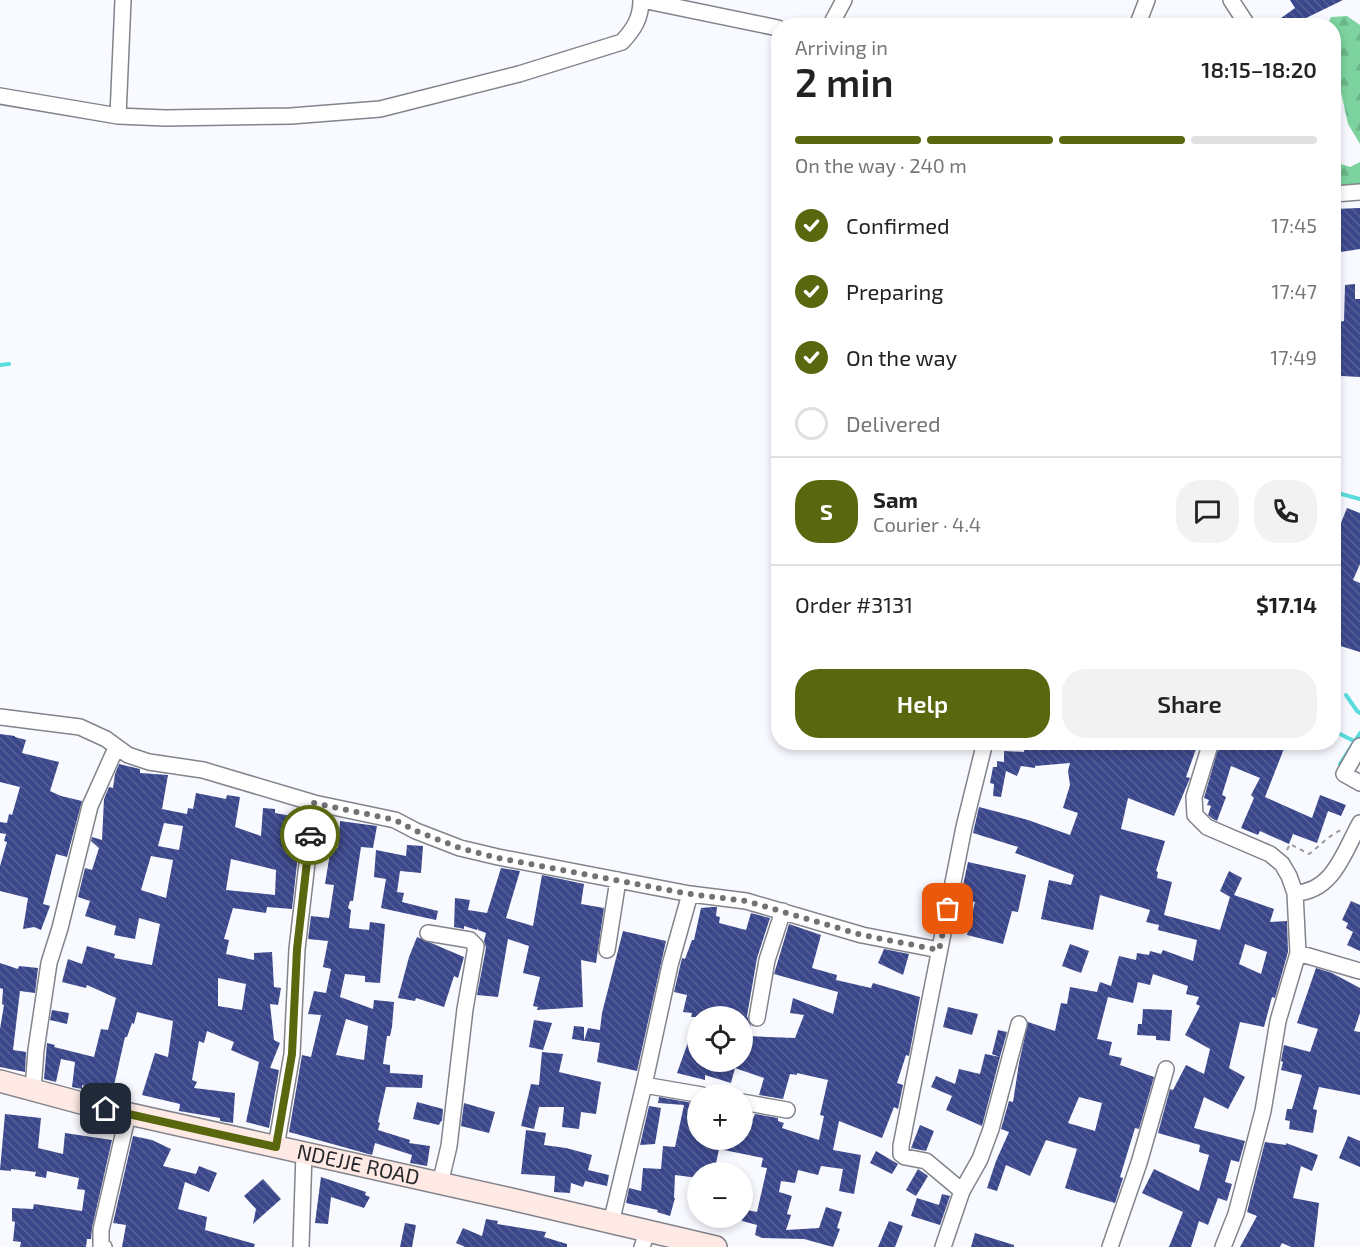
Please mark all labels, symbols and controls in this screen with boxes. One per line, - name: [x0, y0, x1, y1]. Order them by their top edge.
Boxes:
- text: Arriving in: [795, 35, 888, 59]
- text: 18:15–18:20: [1201, 56, 1317, 82]
- text: 2 min: [795, 58, 894, 105]
- text: On the way · 240 m: [795, 153, 967, 177]
- icon: check: [795, 209, 828, 242]
- text: Confirmed: [846, 212, 950, 238]
- text: 17:45: [1271, 213, 1317, 237]
- icon: check: [795, 275, 828, 308]
- text: Preparing: [846, 278, 944, 304]
- text: 17:47: [1272, 279, 1317, 303]
- icon: check: [795, 341, 828, 374]
- text: On the way: [846, 344, 957, 370]
- text: 17:49: [1270, 345, 1317, 369]
- text: Delivered: [846, 410, 941, 436]
- button: chat: [1176, 480, 1239, 543]
- button: phone: [1254, 480, 1317, 543]
- text: Sam: [873, 486, 918, 512]
- text: S: [820, 498, 833, 524]
- text: Courier · 4.4: [873, 512, 981, 536]
- text: Order #3131: [795, 591, 913, 617]
- text: $17.14: [1256, 591, 1317, 617]
- button: Help: [795, 669, 1050, 738]
- button: Share: [1062, 669, 1317, 738]
- courier: [280, 805, 340, 865]
- icon: car: [294, 819, 327, 852]
- pin: [922, 883, 973, 934]
- icon: bag: [931, 892, 964, 925]
- map controls: [687, 1006, 753, 1228]
- button: locate: [687, 1006, 753, 1072]
- pin: [80, 1083, 131, 1134]
- button: +: [687, 1084, 753, 1150]
- icon: home: [89, 1092, 122, 1125]
- street label: NDEJJE ROAD: [295, 1138, 422, 1189]
- button: −: [687, 1162, 753, 1228]

